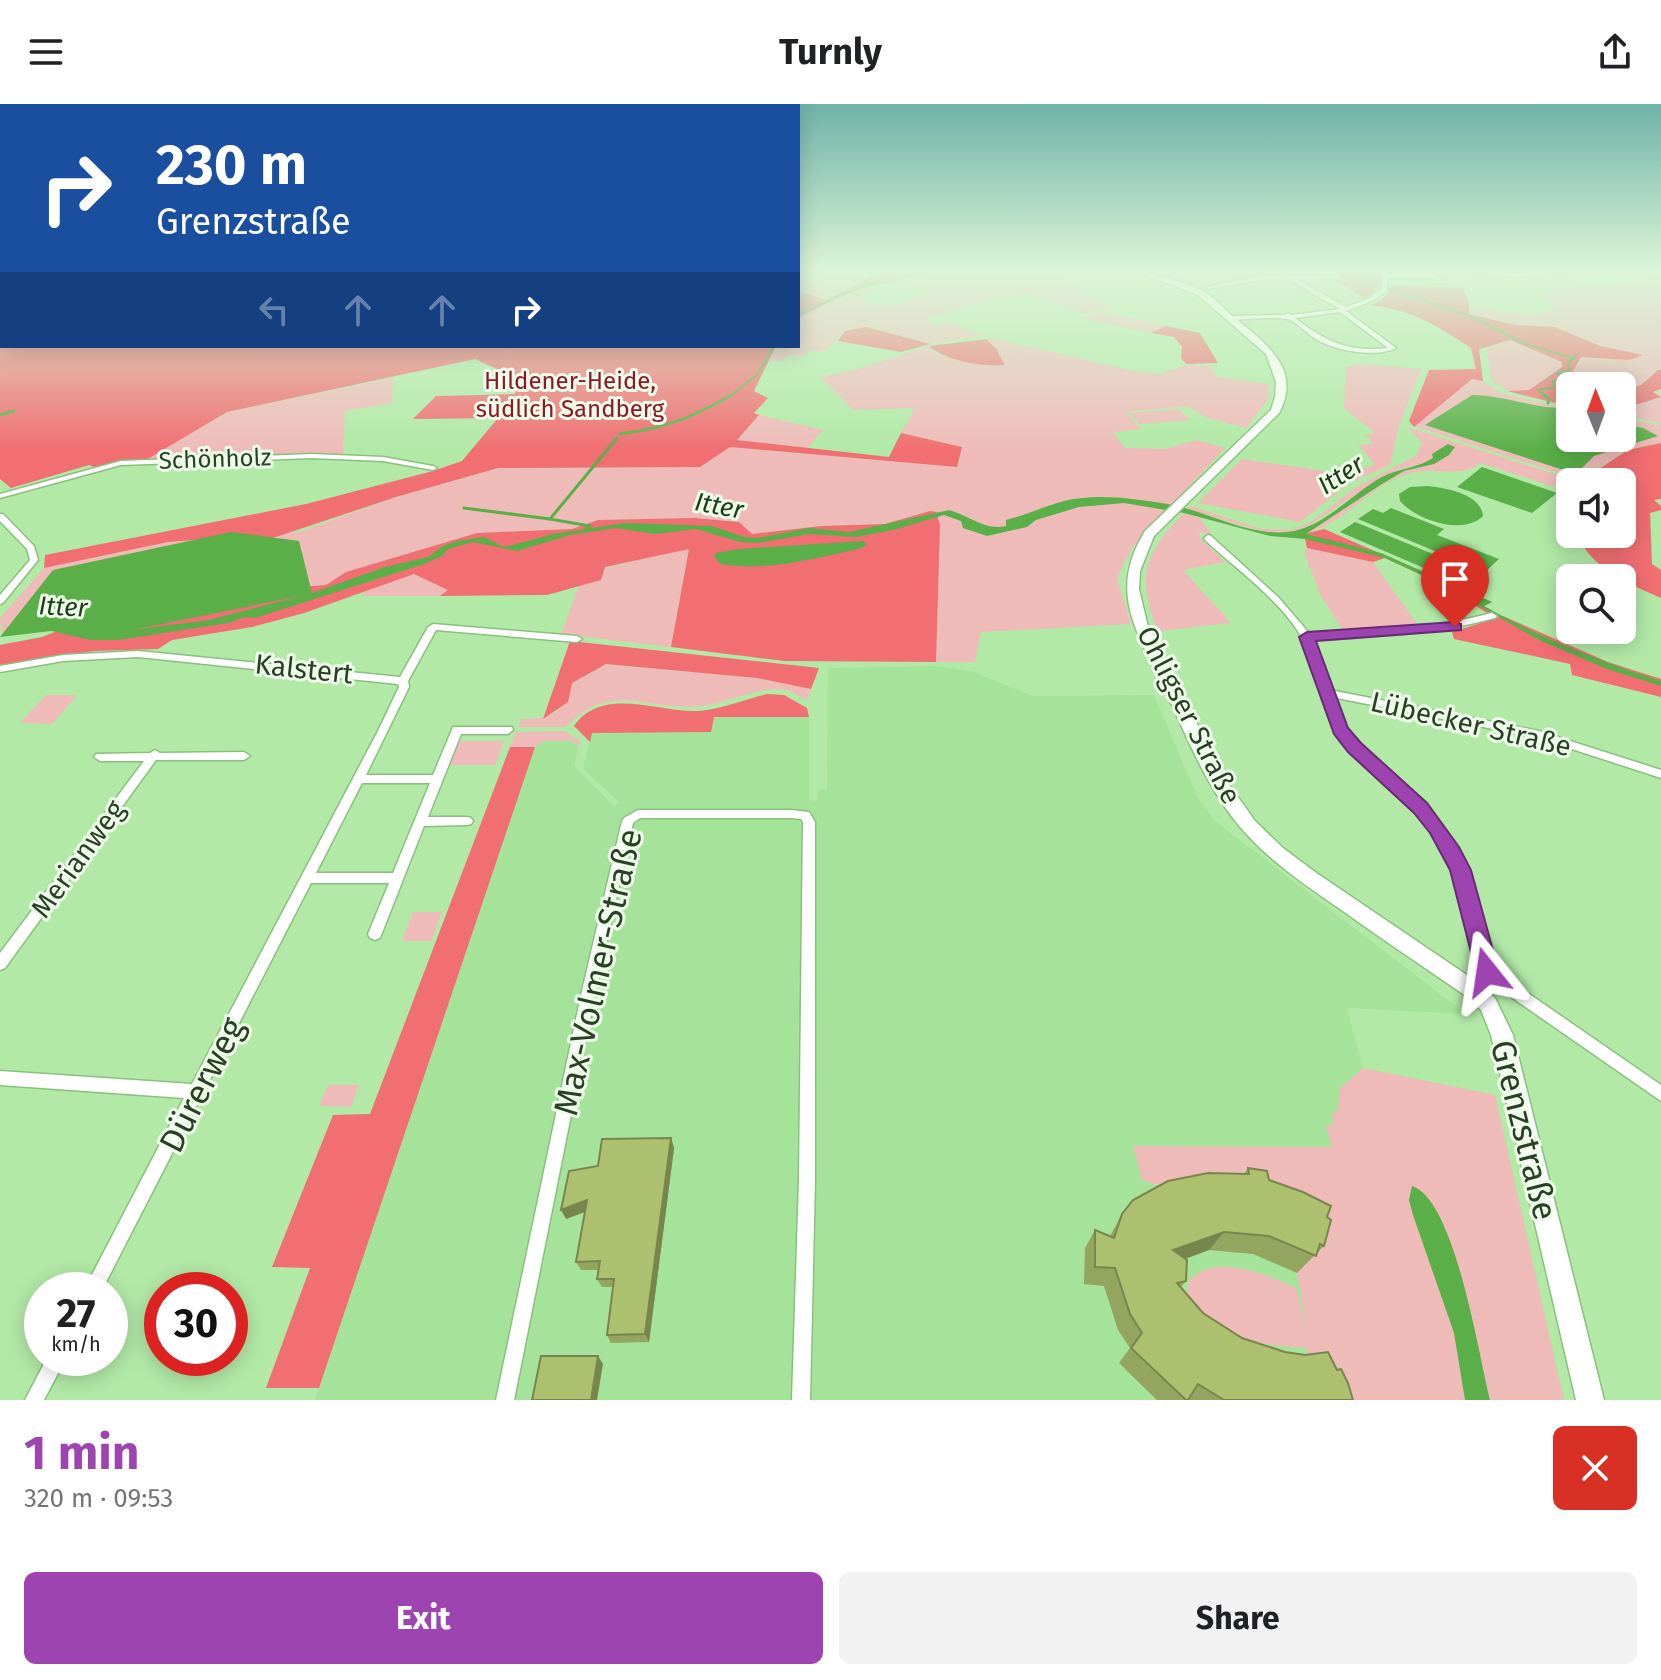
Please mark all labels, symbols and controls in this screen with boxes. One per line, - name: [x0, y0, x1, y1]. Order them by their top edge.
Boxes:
- icon: menu: [24, 30, 68, 74]
- text: Turnly: [779, 30, 882, 74]
- icon: share: [1593, 30, 1637, 74]
- text: 230 m: [156, 132, 307, 199]
- icon: right: [24, 136, 128, 240]
- text: Grenzstraße: [156, 200, 351, 244]
- icon: left: [252, 288, 296, 332]
- icon: ahead: [336, 288, 380, 332]
- icon: ahead: [420, 288, 464, 332]
- icon: right: [504, 288, 548, 332]
- park label: Hildener-Heide, südlich Sandberg: [476, 367, 665, 423]
- north arrow: [1556, 372, 1636, 452]
- map controls: [1556, 372, 1636, 644]
- street label: Schönholz: [158, 443, 272, 475]
- water label: Itter: [1312, 448, 1371, 501]
- button: sound: [1556, 468, 1636, 548]
- water label: Itter: [692, 486, 747, 526]
- pin: [1421, 545, 1489, 627]
- icon: arrive: [1433, 557, 1477, 601]
- button: search: [1556, 564, 1636, 644]
- water label: Itter: [38, 590, 89, 624]
- street label: Ohligser Straße: [1130, 621, 1248, 809]
- street label: Kalstert: [253, 647, 356, 691]
- street label: Lübecker Straße: [1367, 685, 1575, 763]
- street label: Merianweg: [24, 793, 132, 924]
- street label: Max-Volmer-Straße: [545, 825, 651, 1119]
- position arrow: [1445, 930, 1529, 1014]
- street label: Dürerweg: [151, 1010, 254, 1159]
- street label: Grenzstraße: [1482, 1036, 1566, 1224]
- speed limit sign: 30: [144, 1272, 248, 1376]
- text: 27: [57, 1290, 96, 1338]
- text: km/h: [51, 1332, 101, 1356]
- text: 1 min: [24, 1424, 139, 1482]
- button: close: [1553, 1426, 1637, 1510]
- text: 320 m · 09:53: [24, 1483, 173, 1514]
- button: Exit: [24, 1572, 823, 1664]
- button: Share: [839, 1572, 1637, 1664]

